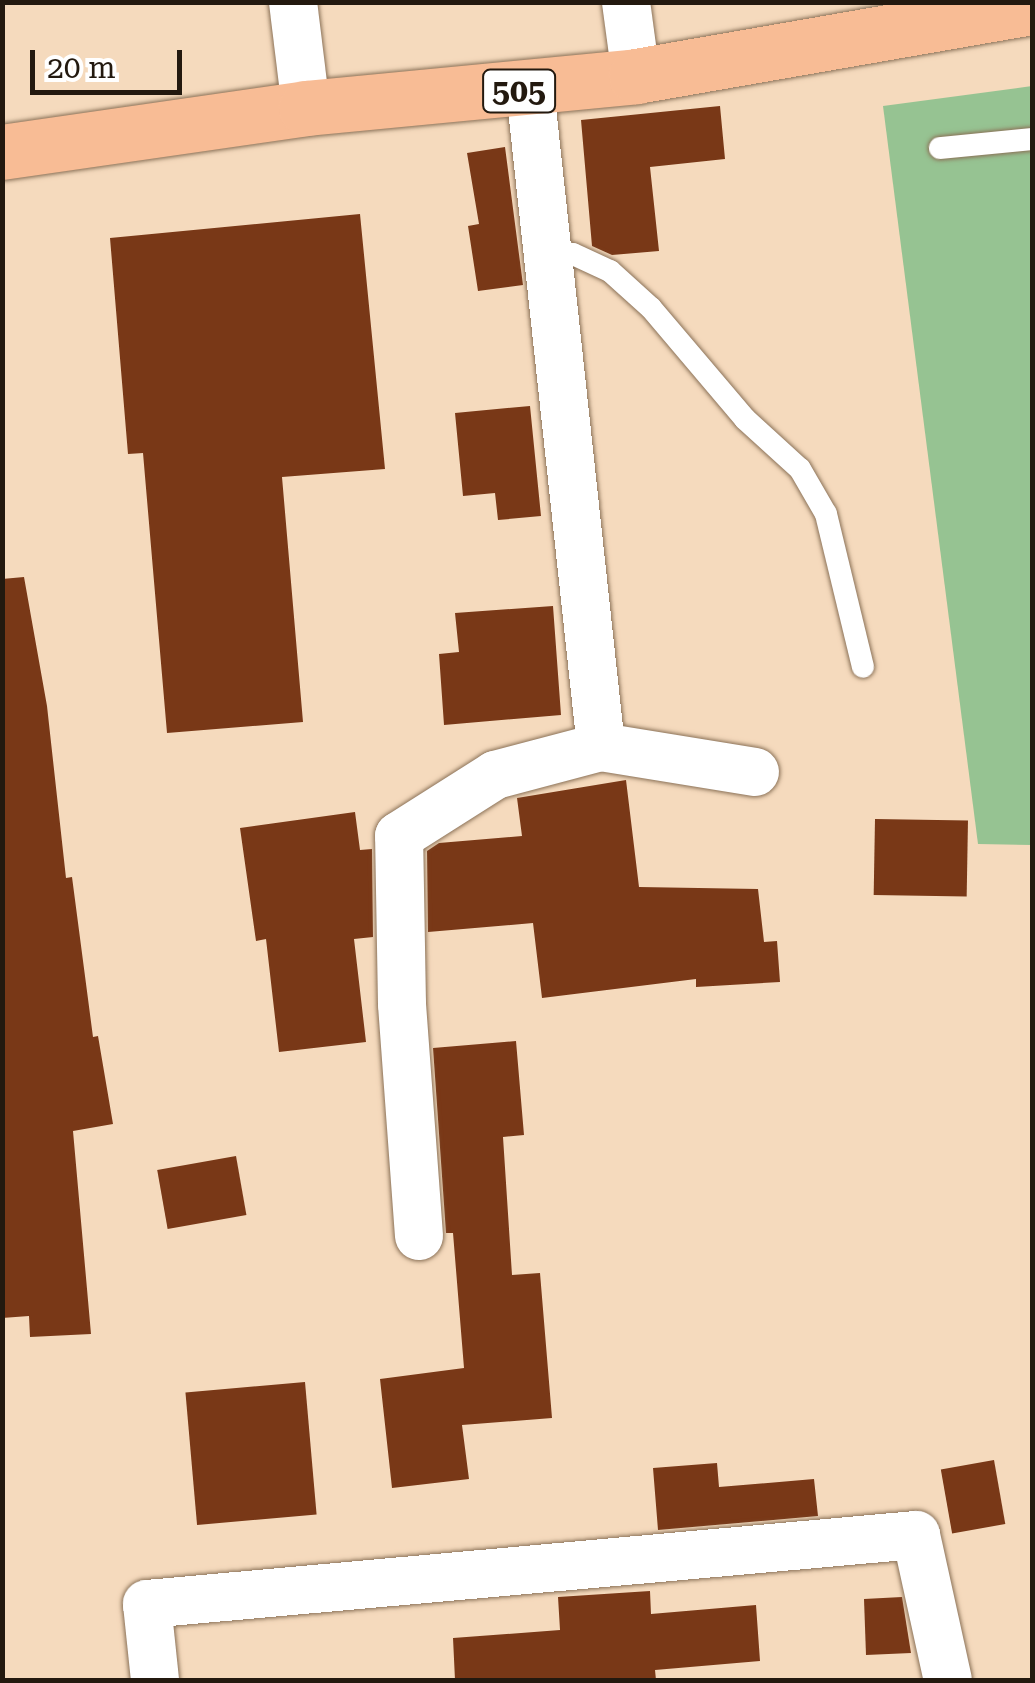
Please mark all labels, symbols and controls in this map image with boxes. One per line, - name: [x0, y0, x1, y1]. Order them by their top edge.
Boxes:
- scale bar: [35, 30, 188, 92]
- text: 20 m: [47, 50, 116, 85]
- road number: 505: [482, 64, 556, 118]

